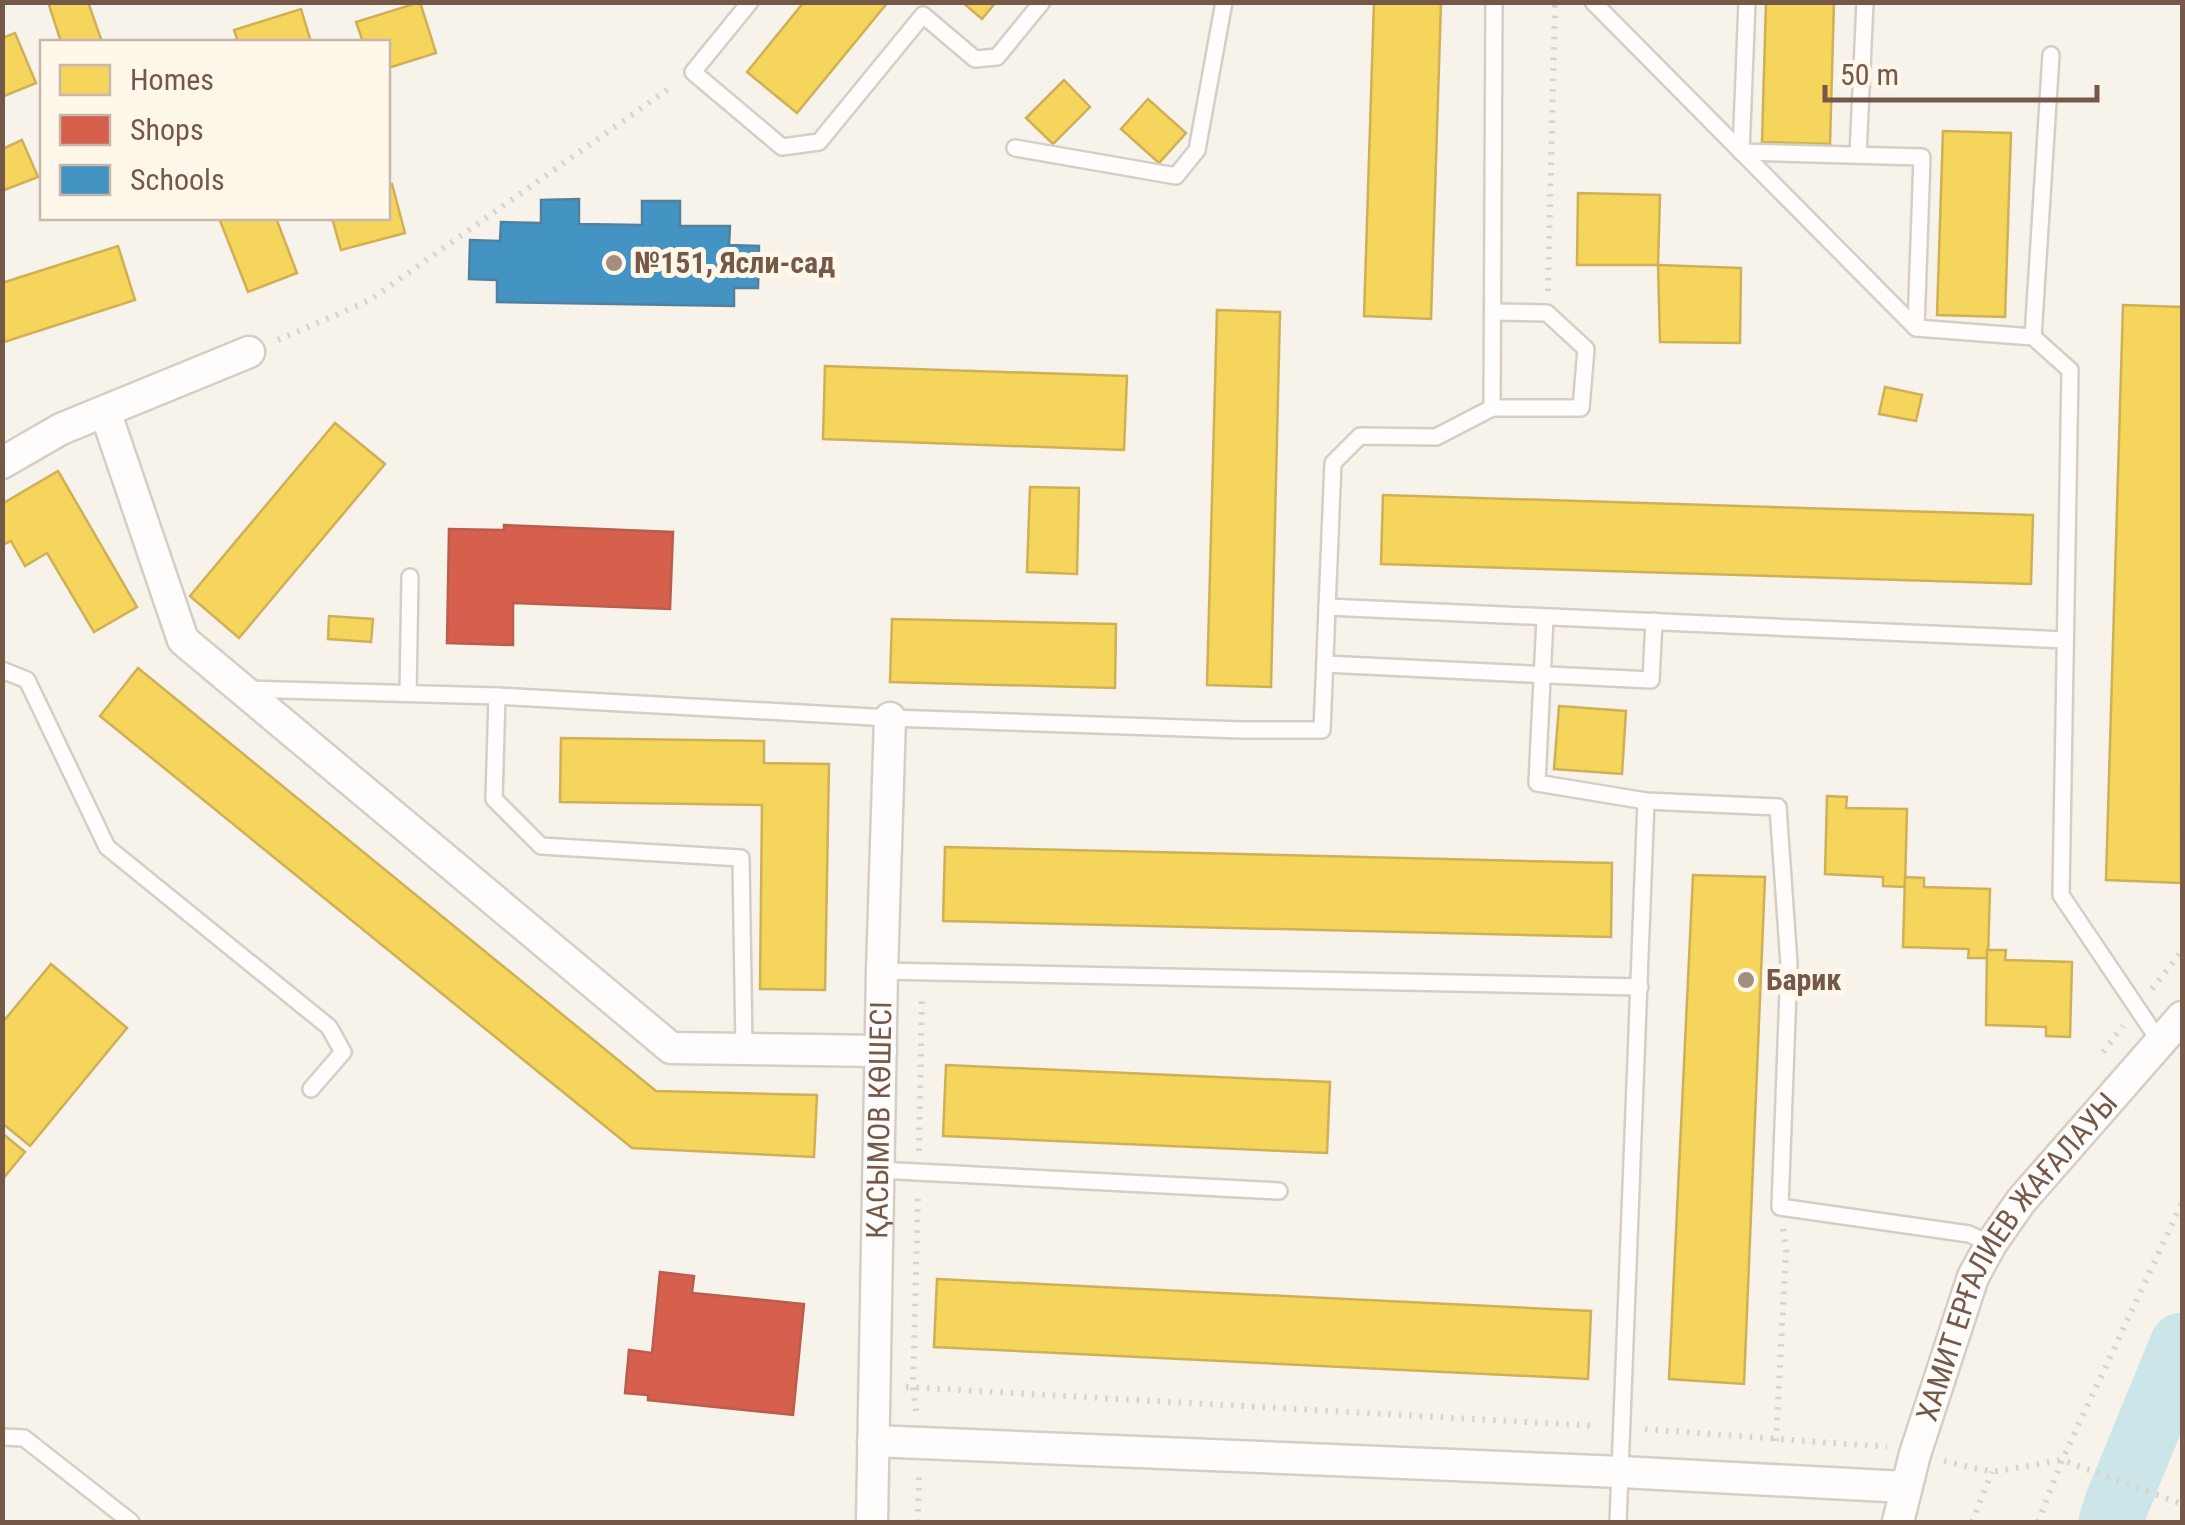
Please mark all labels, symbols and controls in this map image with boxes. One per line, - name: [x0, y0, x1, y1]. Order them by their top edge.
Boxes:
- legend: [40, 40, 390, 220]
- scale bar: [1825, 40, 2098, 102]
- text: 50 m: [1840, 57, 1899, 92]
- text: Homes: [130, 62, 214, 97]
- text: Shops: [130, 112, 204, 147]
- text: Schools: [130, 162, 225, 197]
- place label: №151, Ясли-сад: [634, 245, 835, 280]
- marker: №151, Ясли-сад: [603, 252, 625, 274]
- place label: Барик: [1766, 962, 1841, 997]
- marker: Барик: [1735, 969, 1757, 991]
- street label: ҚАСЫМОВ КӨШЕСІ: [859, 1001, 898, 1239]
- street label: ХАМИТ ЕРҒАЛИЕВ ЖАҒАЛАУЫ: [1909, 1085, 2125, 1425]

